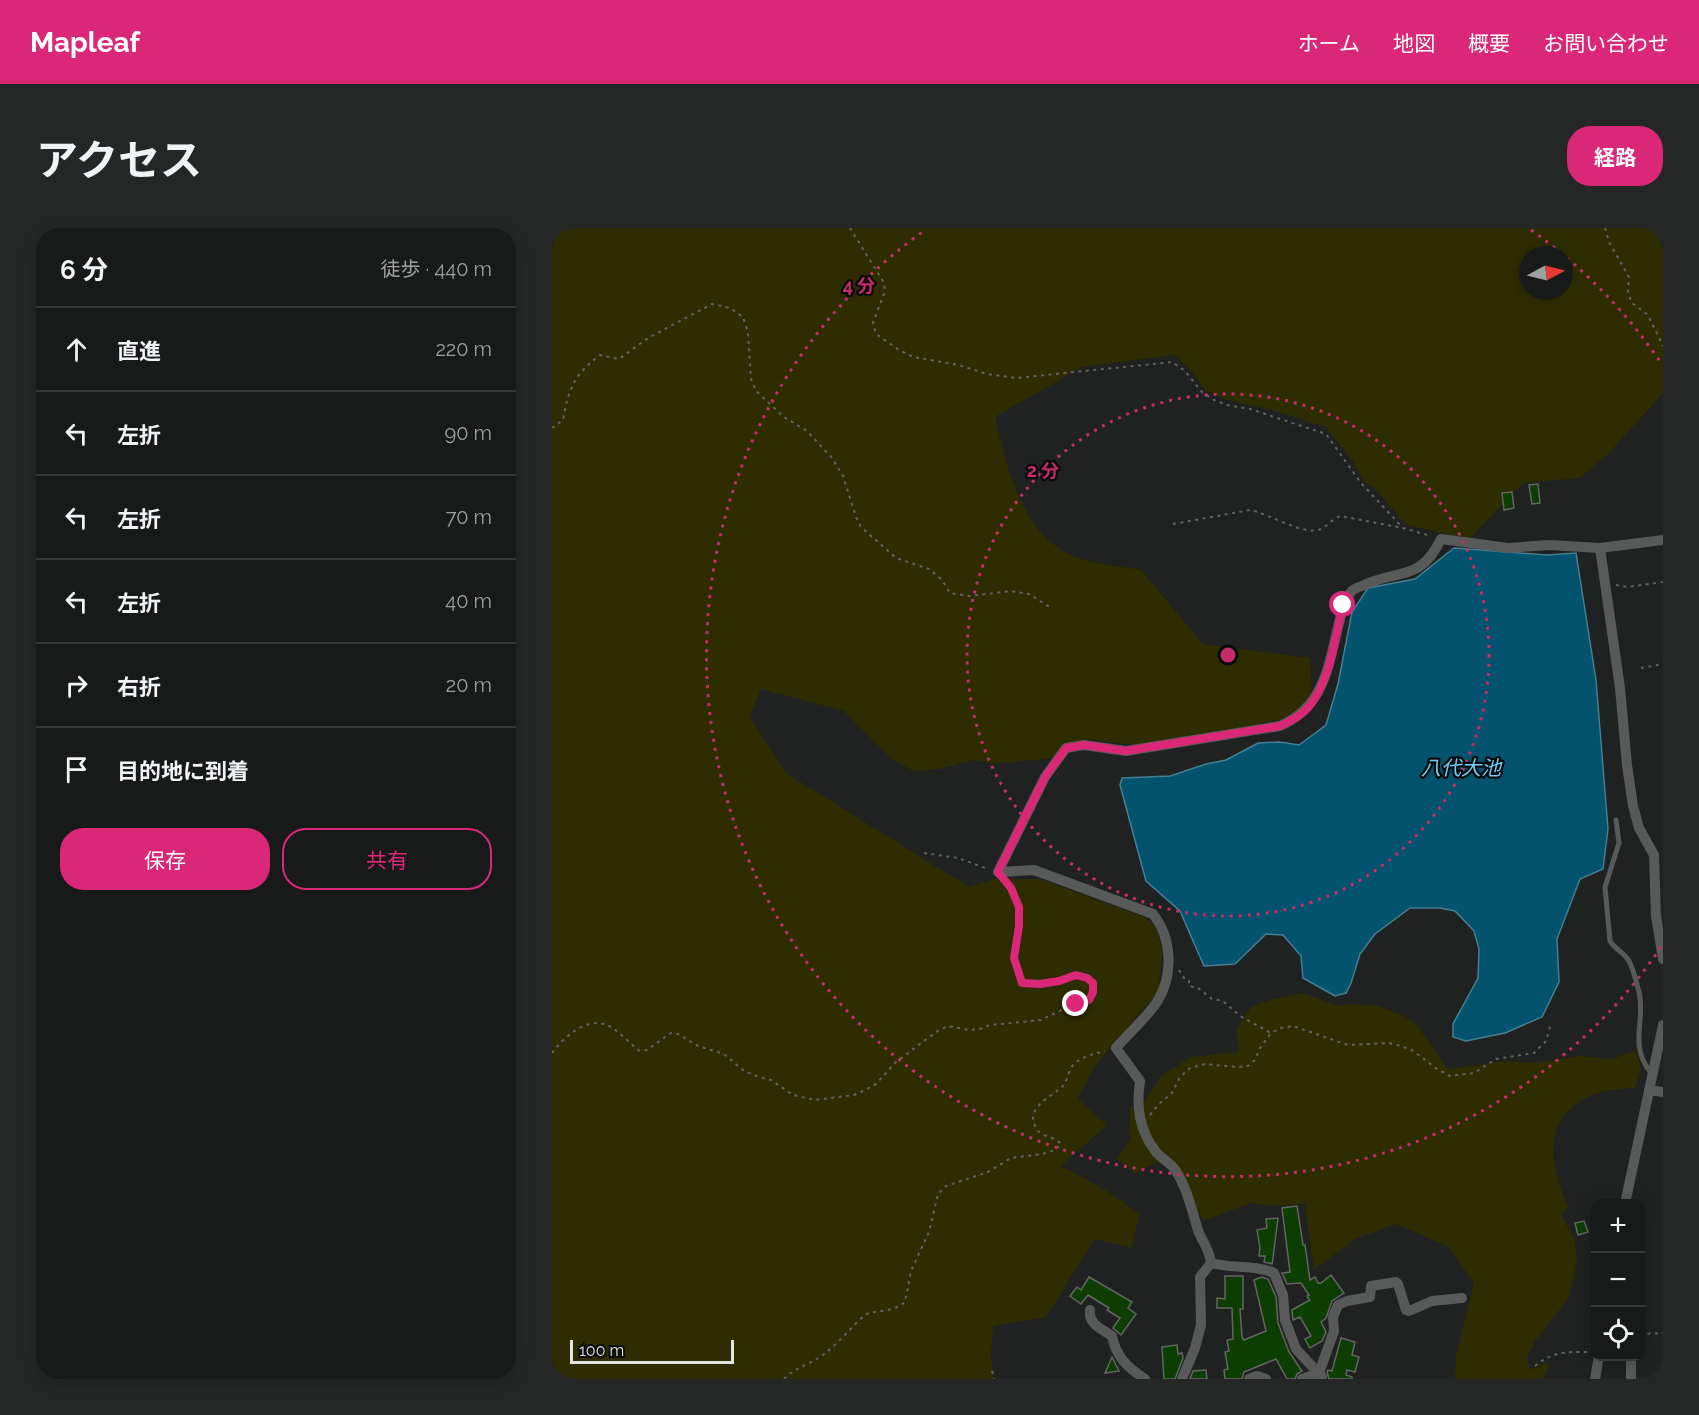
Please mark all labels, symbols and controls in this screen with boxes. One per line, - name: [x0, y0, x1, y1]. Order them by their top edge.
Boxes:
- text: Mapleaf: [30, 26, 140, 59]
- text: ホーム: [1298, 31, 1360, 56]
- text: 地図: [1393, 31, 1435, 56]
- text: 概要: [1468, 31, 1510, 56]
- text: お問い合わせ: [1543, 31, 1669, 56]
- button: 経路: [1567, 126, 1663, 186]
- text: アクセス: [36, 136, 202, 185]
- north arrow: [1519, 246, 1573, 300]
- text: 6 分: [60, 255, 108, 285]
- text: 徒歩 · 440 m: [380, 257, 492, 281]
- text: 4 分: [843, 275, 875, 296]
- icon: ahead: [60, 333, 93, 366]
- text: 220 m: [435, 337, 492, 361]
- text: 直進: [117, 338, 161, 364]
- icon: left: [60, 417, 93, 450]
- text: 90 m: [445, 421, 492, 445]
- text: 左折: [117, 422, 161, 448]
- text: 2 分: [1027, 460, 1059, 481]
- icon: left: [60, 501, 93, 534]
- text: 70 m: [446, 505, 492, 529]
- text: 左折: [117, 506, 161, 532]
- icon: left: [60, 585, 93, 618]
- text: 40 m: [445, 589, 492, 613]
- text: 左折: [117, 590, 161, 616]
- route start: [1329, 591, 1355, 617]
- centre of rings: [1218, 645, 1238, 665]
- icon: right: [60, 669, 93, 702]
- text: 20 m: [446, 673, 492, 697]
- text: 右折: [117, 674, 161, 700]
- icon: arrive: [60, 753, 93, 786]
- water label: 八代大池: [1421, 756, 1503, 780]
- text: 目的地に到着: [117, 758, 249, 784]
- button: 保存: [60, 828, 270, 890]
- button: 共有: [282, 828, 492, 890]
- route end: [1062, 990, 1088, 1016]
- map controls: [1591, 1199, 1645, 1361]
- button: +: [1591, 1199, 1645, 1253]
- button: −: [1591, 1253, 1645, 1307]
- button: locate: [1591, 1307, 1645, 1361]
- scale bar: [570, 1337, 734, 1364]
- text: 100 m: [579, 1341, 624, 1360]

